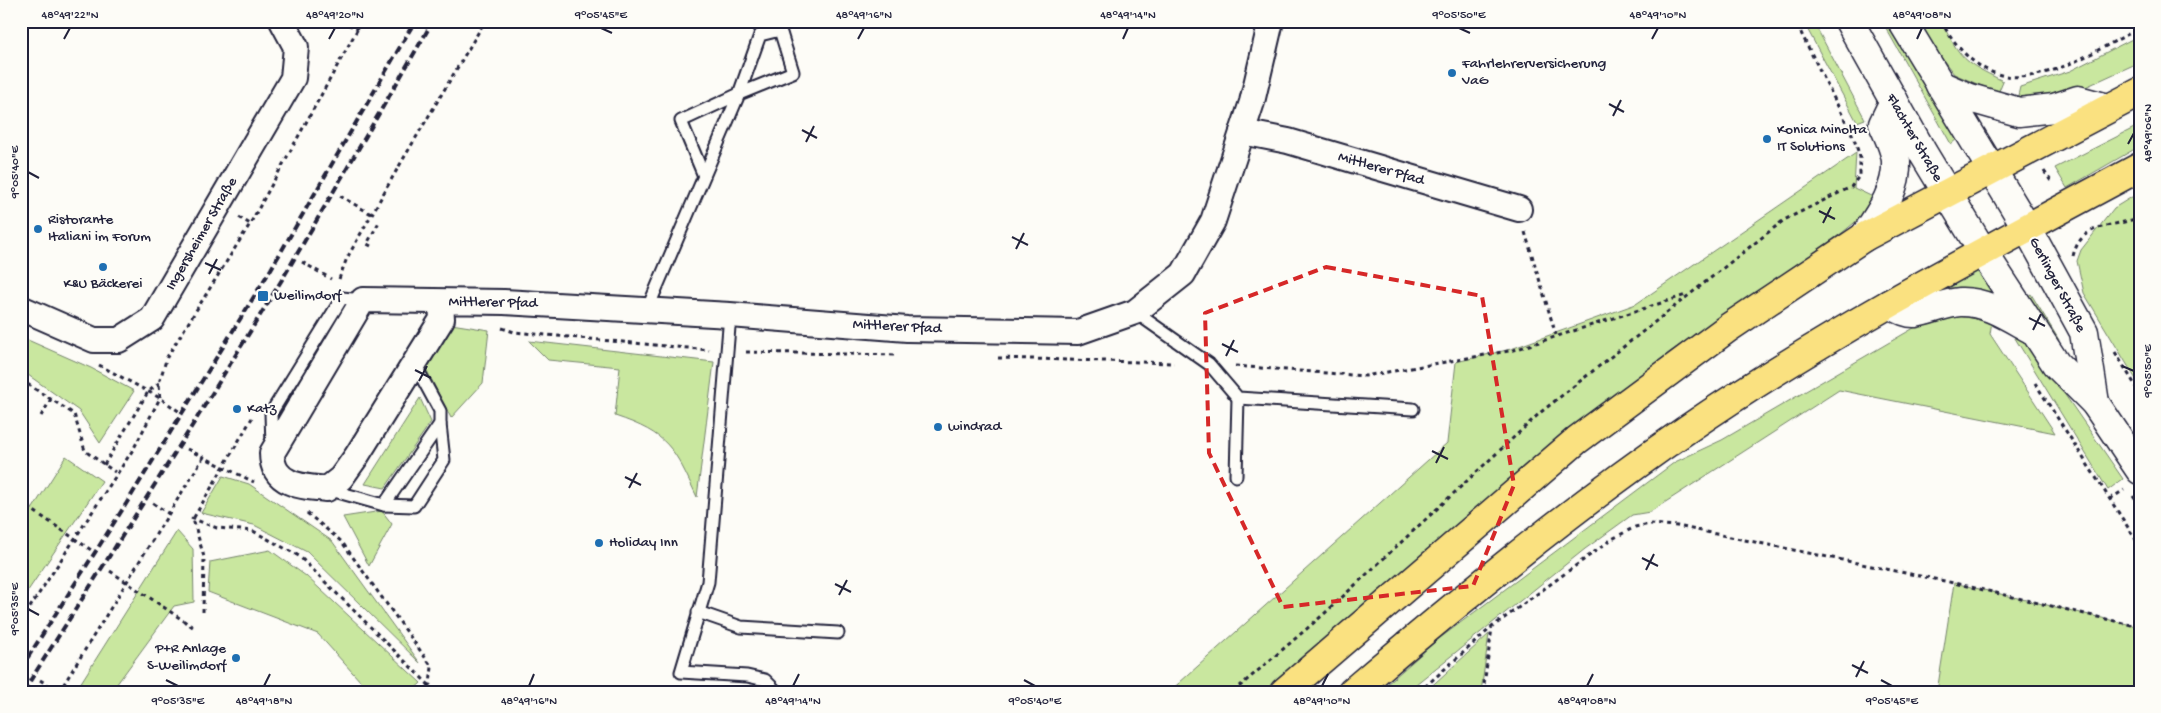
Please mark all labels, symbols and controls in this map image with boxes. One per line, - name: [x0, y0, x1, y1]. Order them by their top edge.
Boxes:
- text: 48°49'22"N: [42, 9, 99, 23]
- text: 48°49'20"N: [306, 9, 364, 23]
- text: 9°05'45"E: [574, 9, 628, 23]
- text: 48°49'16"N: [836, 9, 892, 23]
- text: 48°49'14"N: [1100, 9, 1156, 23]
- text: 9°05'50"E: [1431, 9, 1486, 23]
- text: 48°49'10"N: [1630, 9, 1687, 23]
- text: 48°49'08"N: [1893, 9, 1951, 23]
- place label: Fahrlehrerversicherung VaG: [1461, 55, 1606, 90]
- marker: Fahrlehrerversicherung VaG: [1446, 67, 1458, 79]
- street label: Flachter Straße: [1881, 90, 1947, 185]
- text: 48°49'06"N: [2142, 104, 2156, 162]
- place label: Konica Minolta IT Solutions: [1777, 121, 1867, 156]
- marker: Konica Minolta IT Solutions: [1761, 133, 1773, 145]
- text: 9°05'40"E: [9, 145, 23, 199]
- street label: Mittlerer Pfad: [1336, 148, 1427, 190]
- street label: Ingersheimer Straße: [162, 174, 242, 294]
- place label: Ristorante Italiani im Forum: [48, 211, 151, 246]
- marker: Ristorante Italiani im Forum: [32, 223, 44, 235]
- street label: Gerlinger Straße: [2024, 234, 2090, 336]
- marker: K&U Bäckerei: [97, 261, 109, 273]
- place label: K&U Bäckerei: [63, 275, 143, 293]
- place label: Weilimdorf: [274, 287, 343, 305]
- marker: Weilimdorf: [256, 289, 270, 303]
- street label: Mittlerer Pfad: [448, 293, 539, 313]
- street label: Mittlerer Pfad: [852, 316, 943, 338]
- text: 9°05'50"E: [2142, 344, 2156, 399]
- place label: Katz: [247, 400, 277, 418]
- marker: Katz: [231, 403, 243, 415]
- place label: windrad: [948, 418, 1002, 436]
- marker: windrad: [932, 421, 944, 433]
- place label: Holiday Inn: [609, 534, 678, 552]
- marker: Holiday Inn: [593, 537, 605, 549]
- text: 9°05'35"E: [9, 582, 23, 636]
- place label: P+R Anlage S-Weilimdorf: [147, 640, 227, 675]
- marker: P+R Anlage S-Weilimdorf: [230, 652, 242, 664]
- text: 9°05'35"E: [151, 695, 205, 709]
- text: 48°49'18"N: [236, 695, 292, 709]
- text: 48°49'16"N: [501, 695, 557, 709]
- text: 48°49'14"N: [765, 695, 821, 709]
- text: 9°05'40"E: [1008, 695, 1062, 709]
- text: 48°49'10"N: [1294, 695, 1351, 709]
- text: 48°49'08"N: [1558, 695, 1616, 709]
- text: 9°05'45"E: [1865, 695, 1919, 709]

